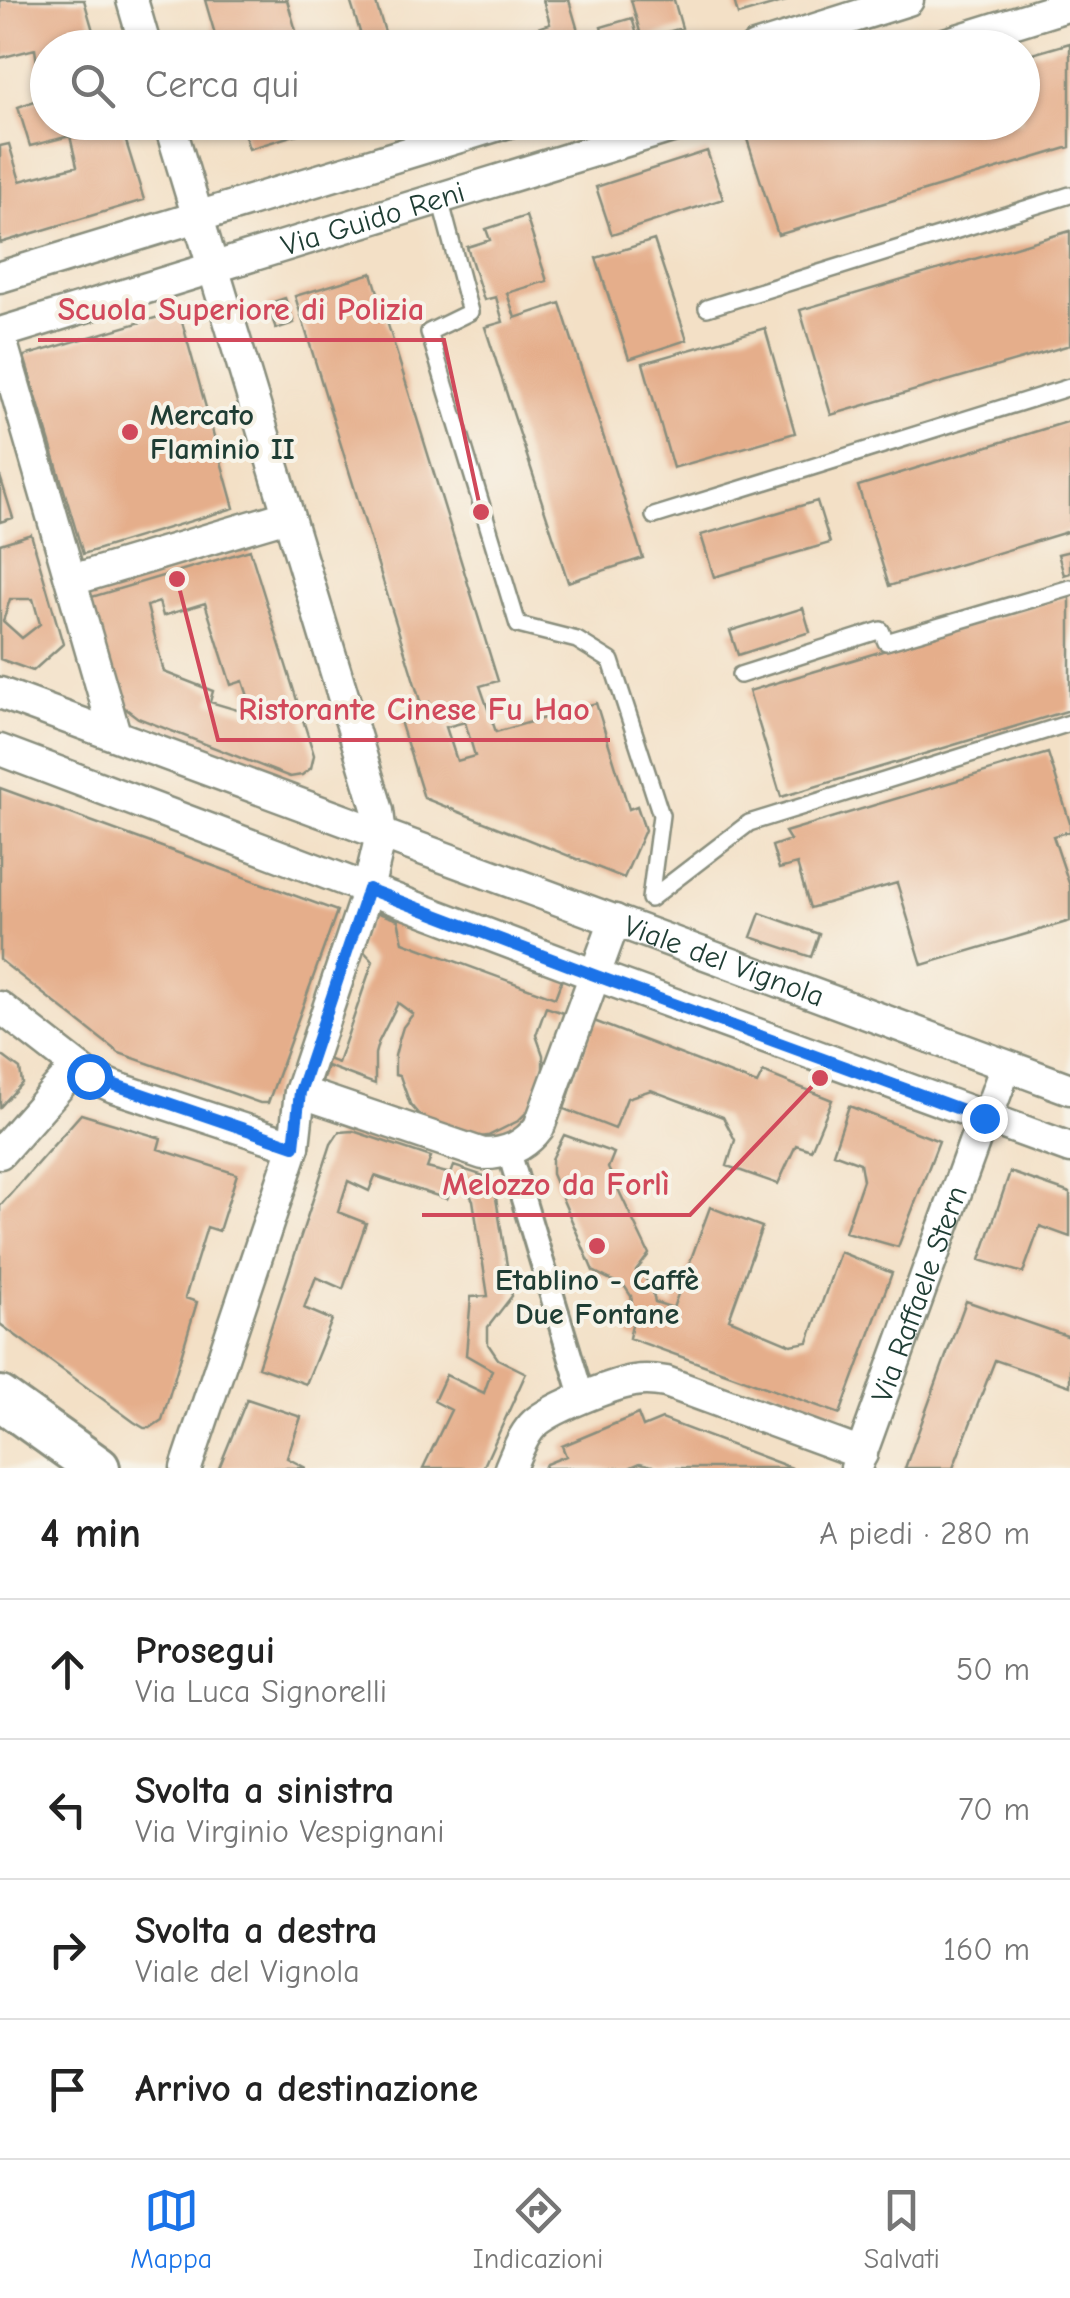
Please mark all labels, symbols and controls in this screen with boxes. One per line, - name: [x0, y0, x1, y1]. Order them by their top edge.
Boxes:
- search box: [30, 30, 1040, 140]
- icon: search: [65, 58, 120, 113]
- text: Cerca qui: [145, 63, 300, 107]
- street label: Via Guido Reni: [277, 174, 469, 263]
- callout: Scuola Superiore di Polizia: [38, 278, 444, 340]
- text: Scuola Superiore di Polizia: [58, 291, 424, 328]
- place label: Mercato Flaminio II: [150, 398, 295, 467]
- marker: Mercato Flaminio II: [119, 421, 141, 443]
- callout: Ristorante Cinese Fu Hao: [218, 678, 610, 740]
- text: Ristorante Cinese Fu Hao: [238, 691, 590, 728]
- street label: Viale del Vignola: [619, 908, 829, 1014]
- route start: [67, 1054, 113, 1100]
- route end: [962, 1096, 1008, 1142]
- callout: Melozzo da Forlì: [422, 1153, 690, 1215]
- text: Melozzo da Forlì: [442, 1166, 670, 1203]
- street label: Via Raffaele Stern: [864, 1181, 974, 1407]
- marker: Etablino - Caffè Due Fontane: [586, 1235, 608, 1257]
- place label: Etablino - Caffè Due Fontane: [495, 1263, 699, 1332]
- text: 4 min: [40, 1509, 141, 1558]
- text: A piedi · 280 m: [819, 1515, 1030, 1552]
- text: Prosegui: [135, 1629, 275, 1673]
- icon: ahead: [40, 1642, 95, 1697]
- text: 50 m: [956, 1651, 1030, 1688]
- text: Via Luca Signorelli: [135, 1673, 387, 1710]
- text: Svolta a sinistra: [135, 1769, 394, 1813]
- icon: left: [40, 1782, 95, 1837]
- text: 70 m: [958, 1791, 1030, 1828]
- text: Via Virginio Vespignani: [135, 1813, 445, 1850]
- text: Svolta a destra: [135, 1909, 378, 1953]
- icon: right: [40, 1922, 95, 1977]
- text: 160 m: [943, 1931, 1030, 1968]
- text: Viale del Vignola: [135, 1953, 360, 1990]
- icon: arrive: [40, 2062, 95, 2117]
- text: Arrivo a destinazione: [135, 2067, 478, 2111]
- tab: Mappa: [130, 2183, 212, 2275]
- tab: Indicazioni: [473, 2183, 603, 2275]
- tab: Salvati: [864, 2183, 940, 2275]

